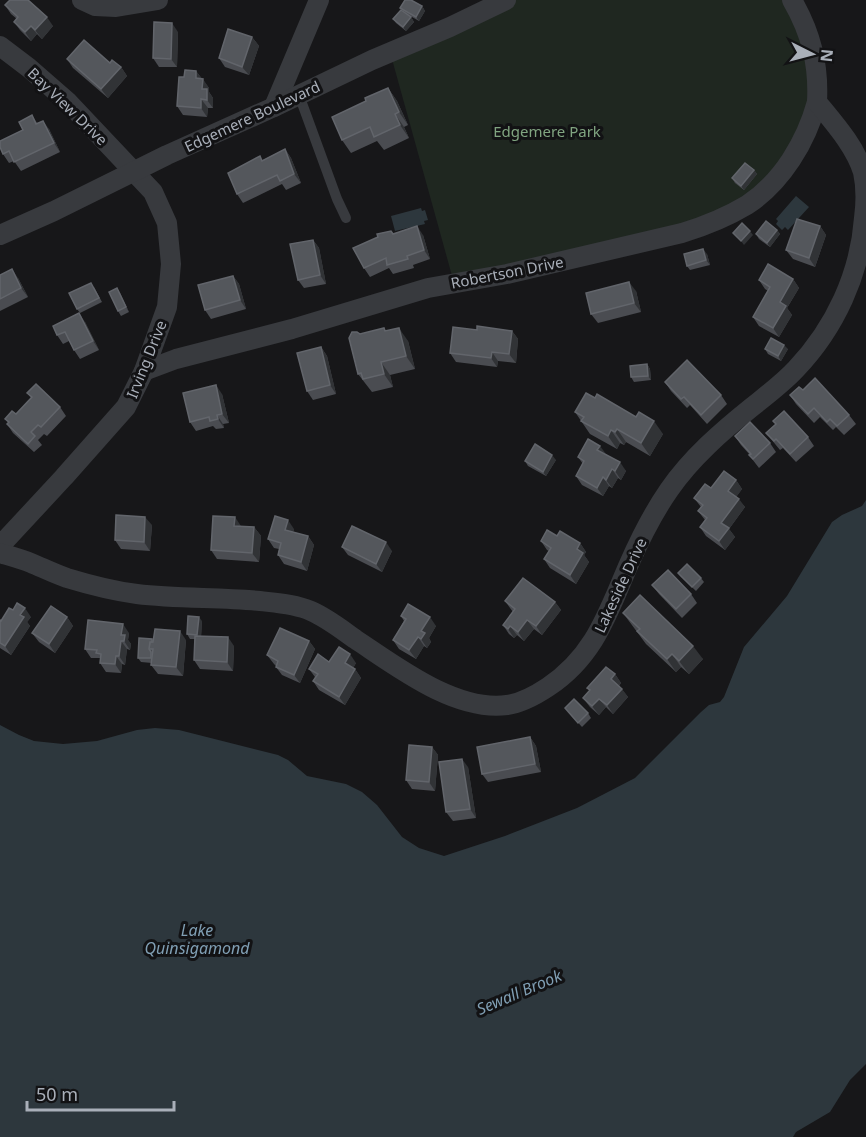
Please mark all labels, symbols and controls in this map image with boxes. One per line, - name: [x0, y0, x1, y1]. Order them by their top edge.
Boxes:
- north arrow: [782, 24, 842, 84]
- text: N: [815, 48, 839, 63]
- street label: Bay View Drive: [24, 63, 112, 149]
- street label: Edgemere Boulevard: [181, 76, 323, 156]
- park label: Edgemere Park: [493, 121, 601, 141]
- street label: Robertson Drive: [449, 251, 565, 293]
- street label: Irving Drive: [121, 317, 171, 401]
- street label: Lakeside Drive: [589, 534, 651, 636]
- water label: Lake Quinsigamond: [144, 919, 250, 959]
- water label: Sewall Brook: [473, 964, 566, 1020]
- scale bar: [27, 1074, 174, 1112]
- text: 50 m: [36, 1082, 78, 1106]

